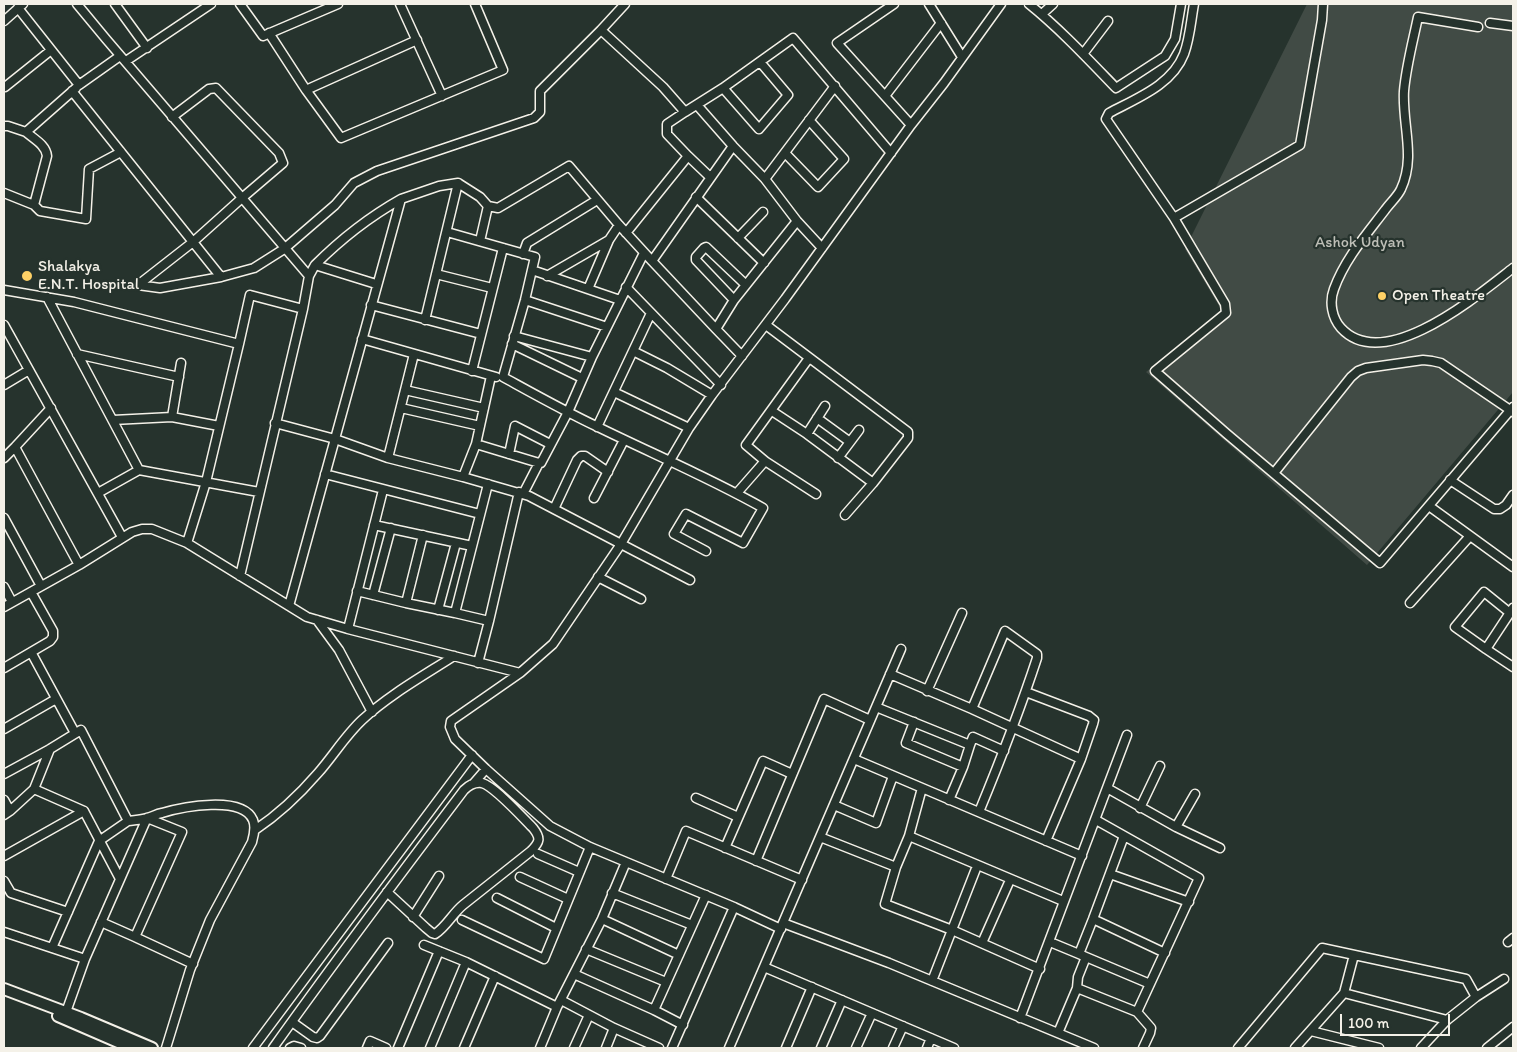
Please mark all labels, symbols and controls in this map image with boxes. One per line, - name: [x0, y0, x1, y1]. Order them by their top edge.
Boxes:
- park label: Ashok Udyan: [1315, 233, 1405, 253]
- place label: Shalakya E.N.T. Hospital: [38, 257, 139, 295]
- marker: Shalakya E.N.T. Hospital: [20, 269, 34, 283]
- place label: Open Theatre: [1392, 286, 1485, 306]
- marker: Open Theatre: [1376, 290, 1388, 302]
- scale bar: [1342, 1004, 1452, 1036]
- text: 100 m: [1348, 1014, 1389, 1032]

